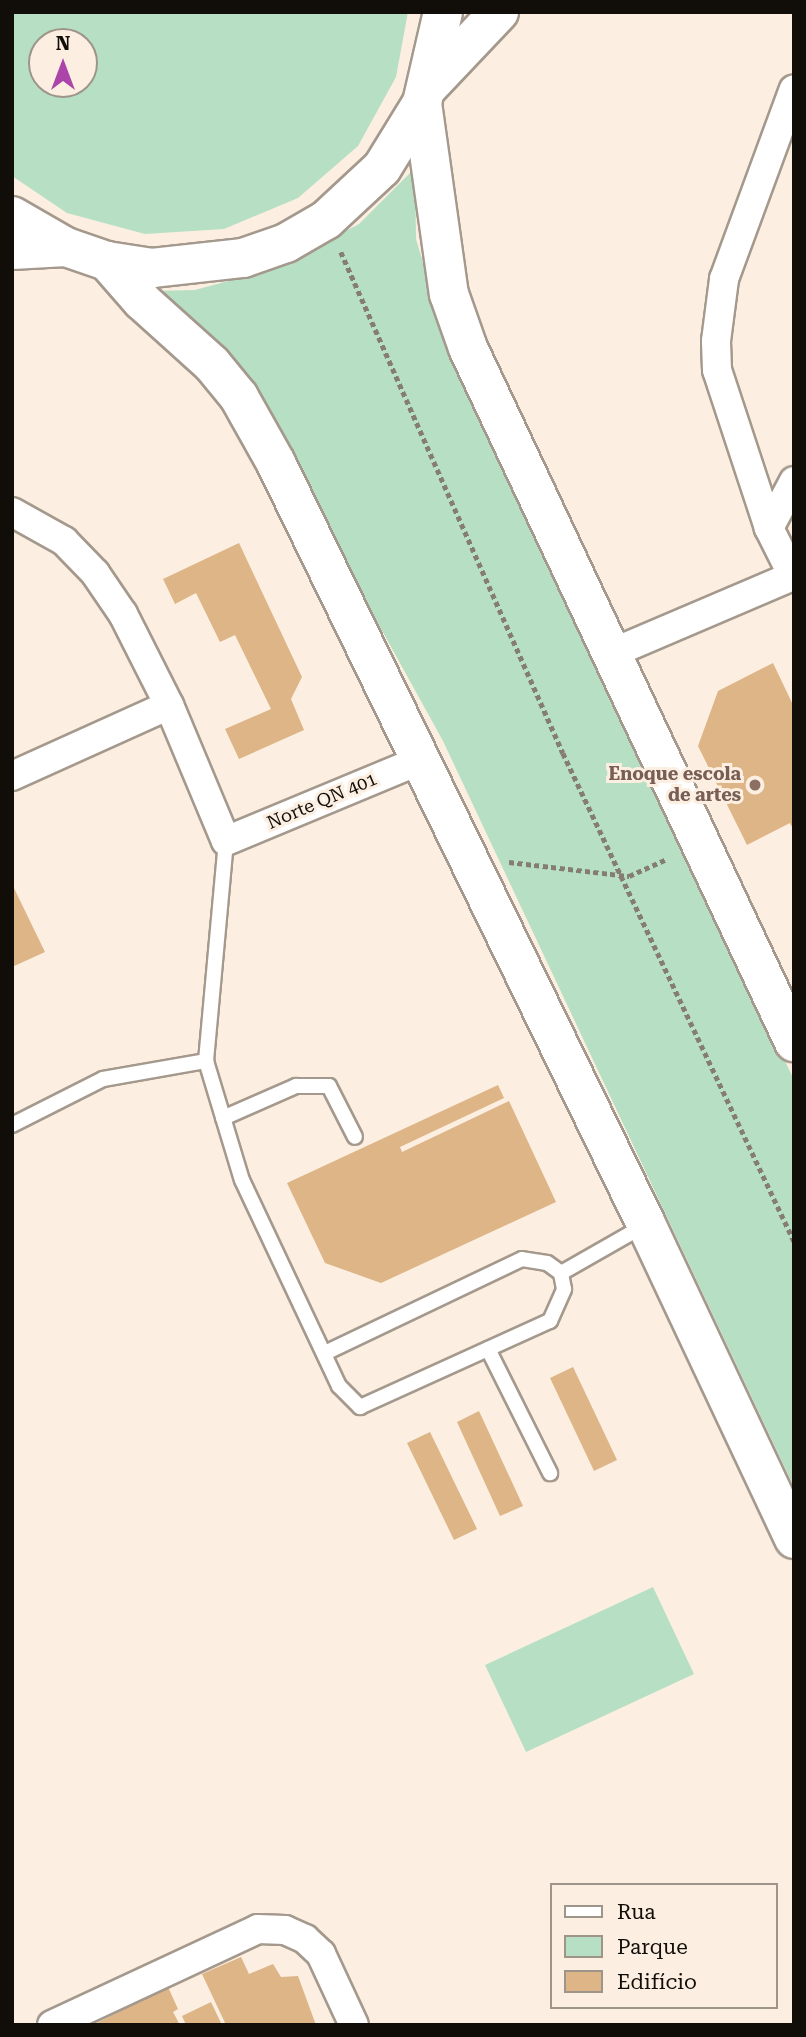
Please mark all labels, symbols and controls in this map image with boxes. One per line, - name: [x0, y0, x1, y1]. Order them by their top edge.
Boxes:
- north arrow: [28, 28, 98, 98]
- text: N: [56, 32, 70, 55]
- place label: Enoque escola de artes: [608, 764, 741, 806]
- street label: Norte QN 401: [264, 768, 380, 834]
- marker: Enoque escola de artes: [747, 777, 763, 793]
- legend: [550, 1883, 778, 2009]
- text: Rua: [617, 1900, 656, 1924]
- text: Parque: [617, 1935, 688, 1959]
- text: Edifício: [617, 1970, 697, 1994]

